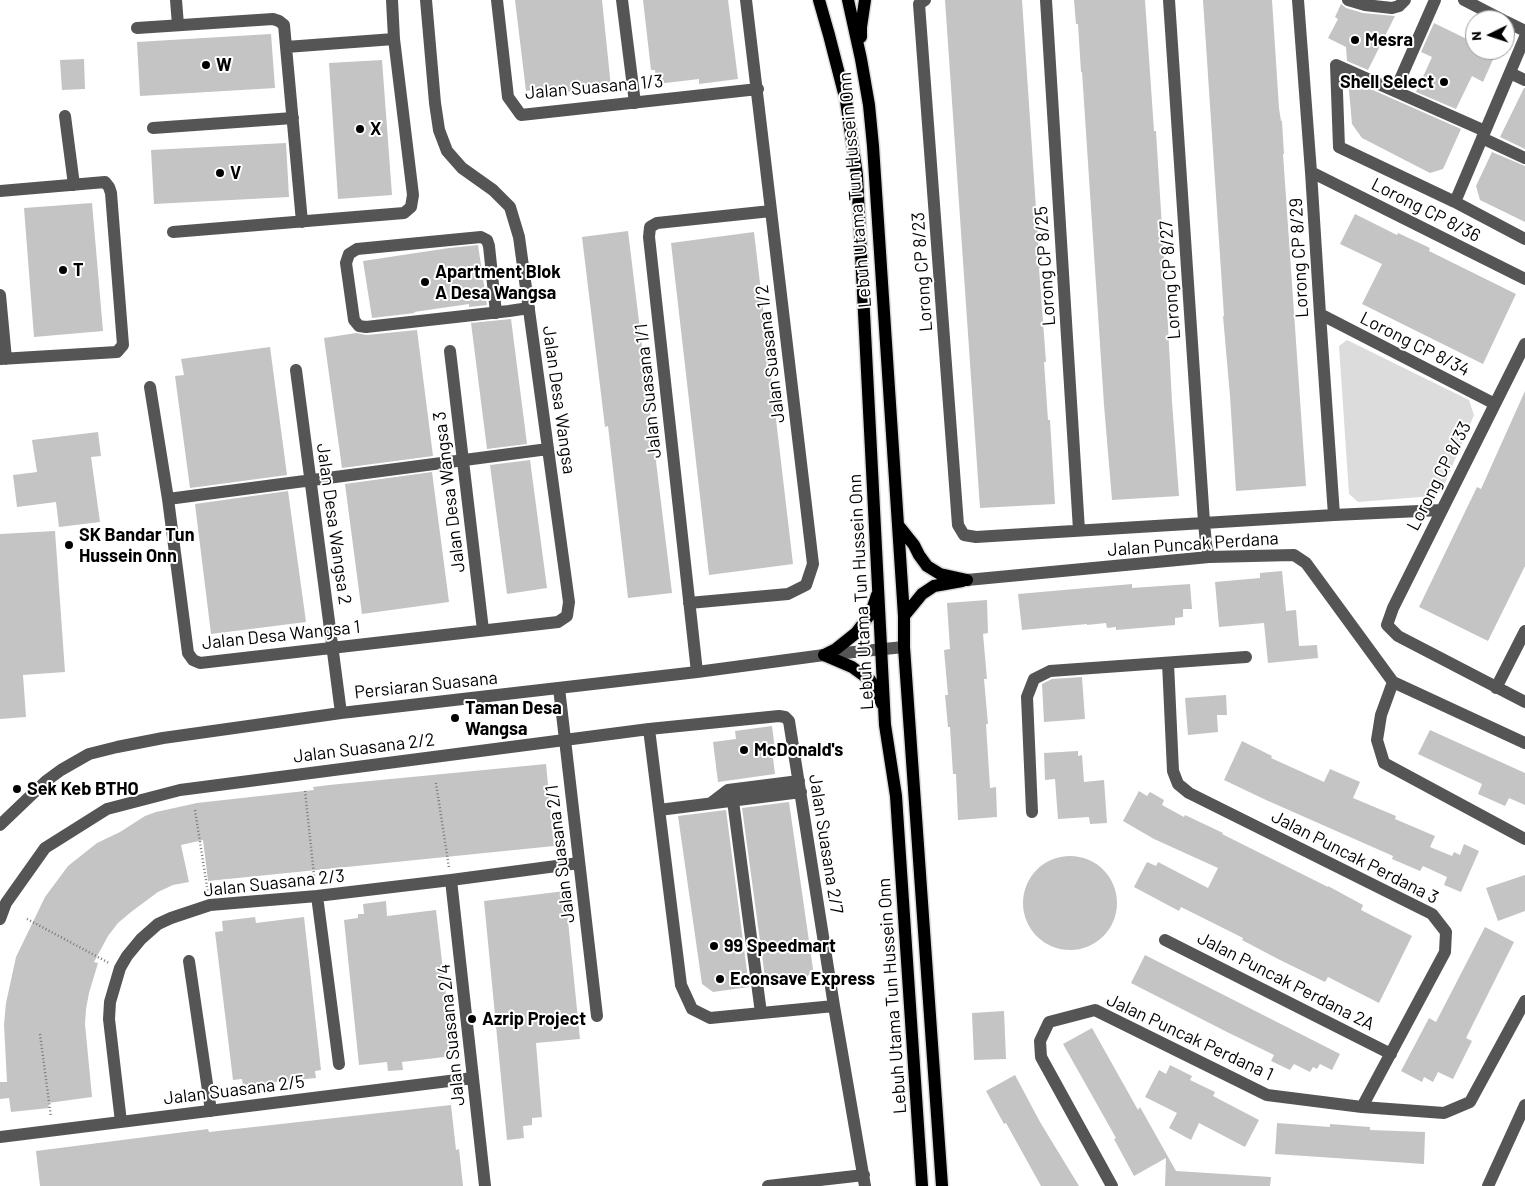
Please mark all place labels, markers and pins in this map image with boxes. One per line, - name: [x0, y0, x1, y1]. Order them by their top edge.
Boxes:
- place label: Mesra: [1365, 29, 1413, 51]
- marker: Mesra: [1349, 34, 1361, 46]
- place label: W: [216, 54, 232, 76]
- marker: W: [200, 59, 212, 71]
- place label: Shell Select: [1340, 71, 1434, 93]
- marker: Shell Select: [1438, 76, 1450, 88]
- place label: X: [370, 118, 381, 140]
- marker: X: [354, 123, 366, 135]
- place label: V: [230, 162, 241, 184]
- marker: V: [214, 167, 226, 179]
- place label: T: [73, 259, 84, 281]
- place label: Apartment Blok A Desa Wangsa: [435, 261, 561, 304]
- marker: T: [57, 264, 69, 276]
- marker: Apartment Blok A Desa Wangsa: [419, 276, 431, 288]
- place label: SK Bandar Tun Hussein Onn: [79, 524, 195, 566]
- marker: SK Bandar Tun Hussein Onn: [63, 539, 75, 551]
- place label: Taman Desa Wangsa: [465, 697, 562, 740]
- marker: Taman Desa Wangsa: [449, 712, 461, 724]
- place label: McDonald's: [754, 739, 843, 761]
- marker: McDonald's: [738, 744, 750, 756]
- place label: Sek Keb BTHO: [27, 778, 139, 800]
- marker: Sek Keb BTHO: [11, 783, 23, 795]
- place label: 99 Speedmart: [724, 935, 836, 957]
- marker: 99 Speedmart: [708, 940, 720, 952]
- place label: Econsave Express: [730, 968, 875, 990]
- marker: Econsave Express: [714, 973, 726, 985]
- place label: Azrip Project: [482, 1008, 586, 1030]
- marker: Azrip Project: [466, 1013, 478, 1025]

